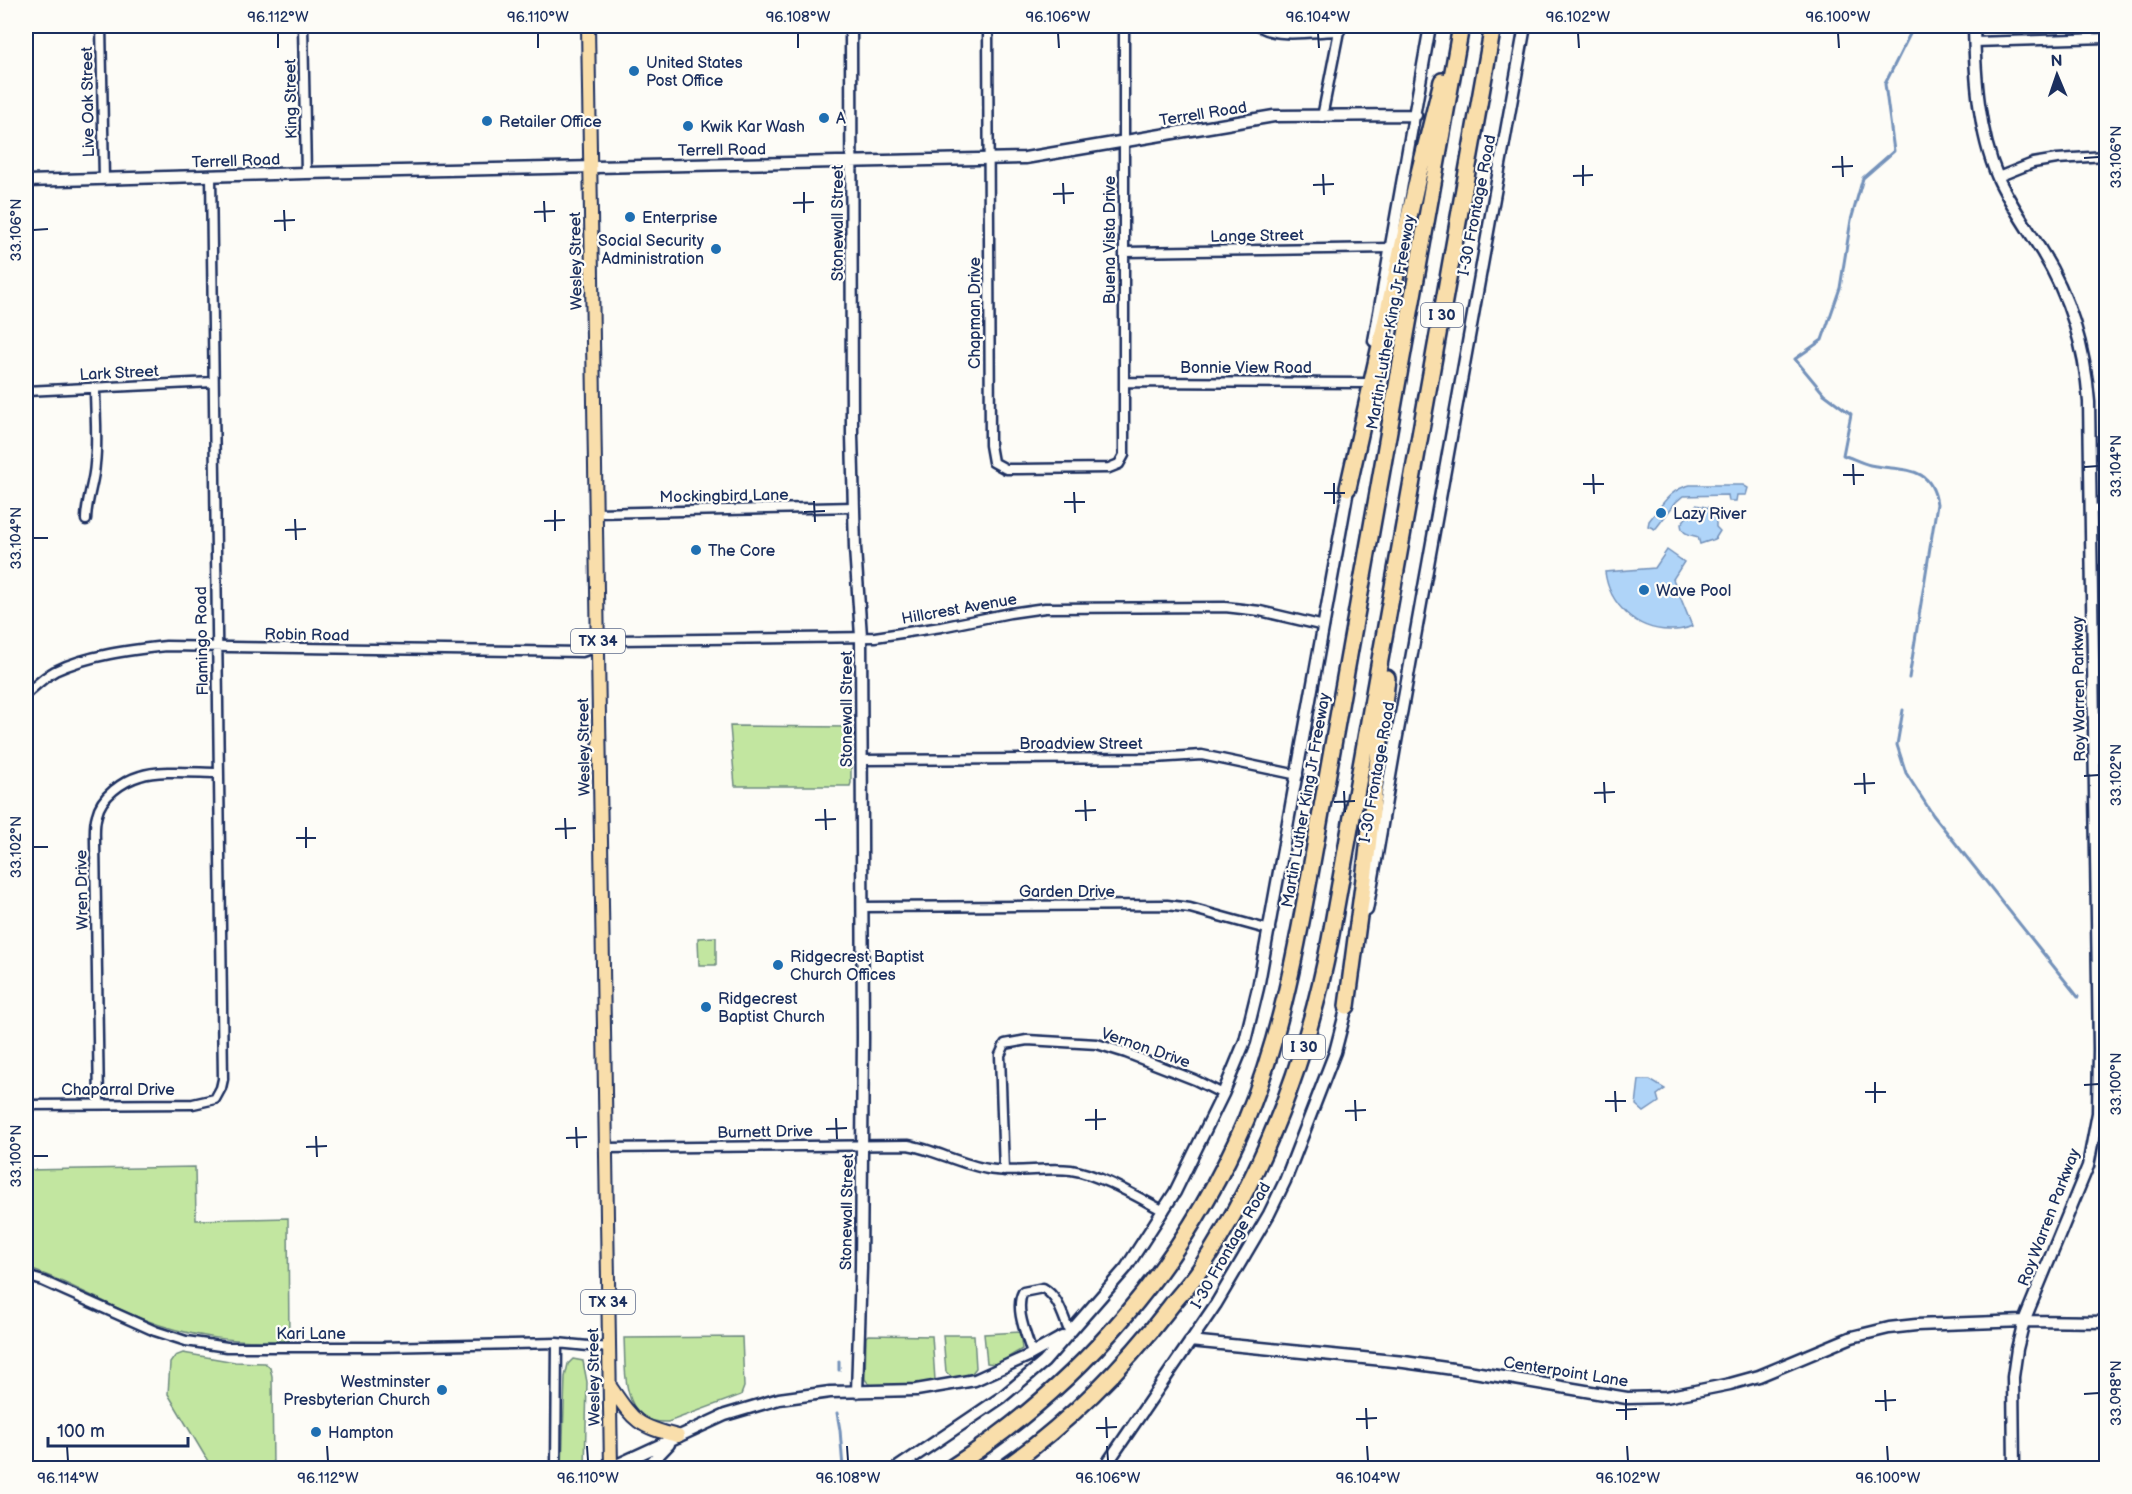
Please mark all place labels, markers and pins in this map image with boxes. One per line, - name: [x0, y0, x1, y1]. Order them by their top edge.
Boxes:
- place label: United States Post Office: [646, 54, 743, 91]
- marker: United States Post Office: [627, 64, 641, 78]
- place label: A: [836, 110, 846, 129]
- marker: A: [817, 111, 831, 125]
- place label: Retailer Office: [499, 113, 602, 132]
- marker: Retailer Office: [480, 114, 494, 128]
- place label: Kwik Kar Wash: [700, 118, 805, 137]
- marker: Kwik Kar Wash: [681, 119, 695, 133]
- place label: Enterprise: [642, 209, 718, 228]
- marker: Enterprise: [623, 210, 637, 224]
- place label: Social Security Administration: [598, 232, 705, 269]
- marker: Social Security Administration: [709, 242, 723, 256]
- place label: Lazy River: [1673, 505, 1746, 524]
- marker: Lazy River: [1654, 506, 1668, 520]
- place label: The Core: [708, 542, 776, 561]
- marker: The Core: [689, 543, 703, 557]
- place label: Wave Pool: [1656, 582, 1731, 601]
- marker: Wave Pool: [1637, 583, 1651, 597]
- place label: Ridgecrest Baptist Church Offices: [790, 948, 924, 985]
- marker: Ridgecrest Baptist Church Offices: [771, 958, 785, 972]
- place label: Ridgecrest Baptist Church: [718, 990, 825, 1027]
- marker: Ridgecrest Baptist Church: [699, 1000, 713, 1014]
- place label: Westminster Presbyterian Church: [283, 1373, 430, 1410]
- marker: Westminster Presbyterian Church: [435, 1383, 449, 1397]
- place label: Hampton: [328, 1424, 394, 1443]
- marker: Hampton: [309, 1425, 323, 1439]

